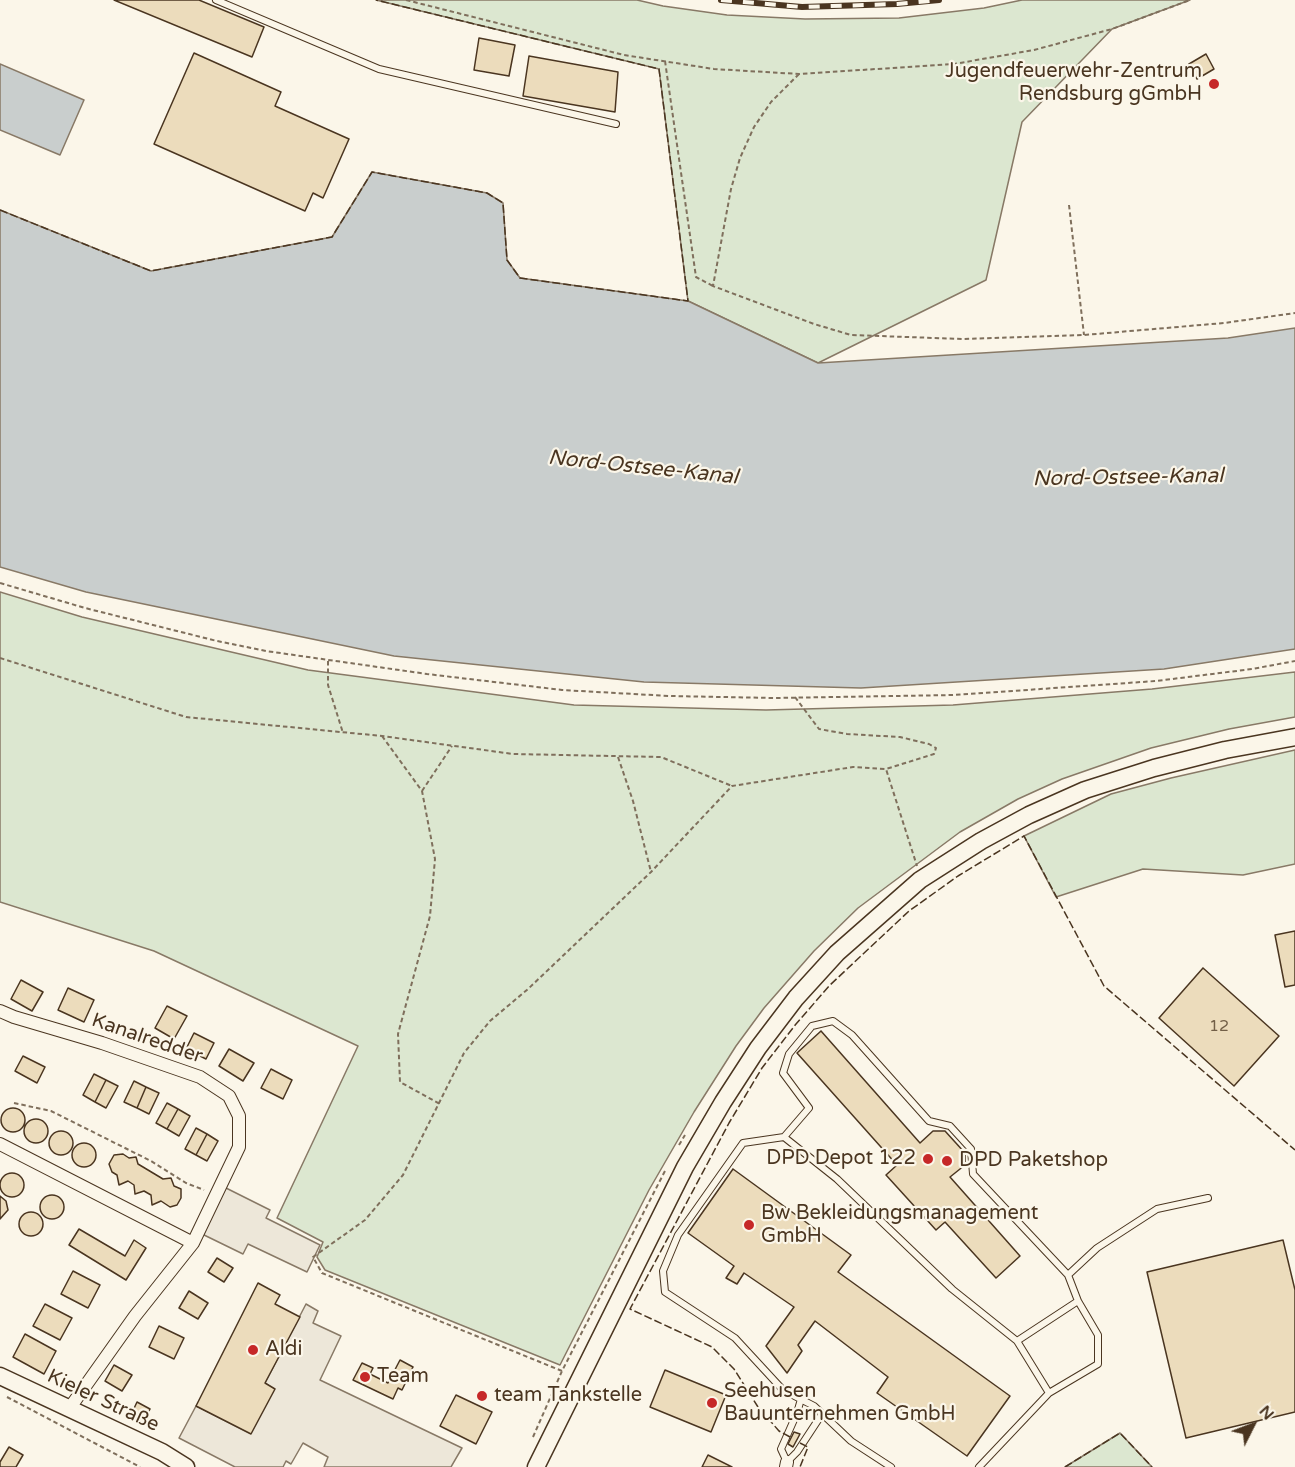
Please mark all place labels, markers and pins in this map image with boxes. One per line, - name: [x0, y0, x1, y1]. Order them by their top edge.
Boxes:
- place label: Jugendfeuerwehr-Zentrum Rendsburg gGmbH: [945, 60, 1202, 107]
- marker: Jugendfeuerwehr-Zentrum Rendsburg gGmbH: [1207, 77, 1221, 91]
- place label: DPD Depot 122: [766, 1147, 916, 1171]
- place label: DPD Paketshop: [959, 1149, 1108, 1173]
- marker: DPD Depot 122: [921, 1152, 935, 1166]
- marker: DPD Paketshop: [940, 1154, 954, 1168]
- place label: Bw Bekleidungsmanagement GmbH: [761, 1202, 1038, 1249]
- marker: Bw Bekleidungsmanagement GmbH: [742, 1218, 756, 1232]
- place label: Aldi: [265, 1338, 302, 1362]
- marker: Aldi: [246, 1343, 260, 1357]
- place label: Team: [377, 1365, 429, 1389]
- marker: Team: [358, 1370, 372, 1384]
- place label: Seehusen Bauunternehmen GmbH: [724, 1380, 955, 1427]
- place label: team Tankstelle: [494, 1384, 642, 1408]
- marker: team Tankstelle: [475, 1389, 489, 1403]
- marker: Seehusen Bauunternehmen GmbH: [705, 1396, 719, 1410]

